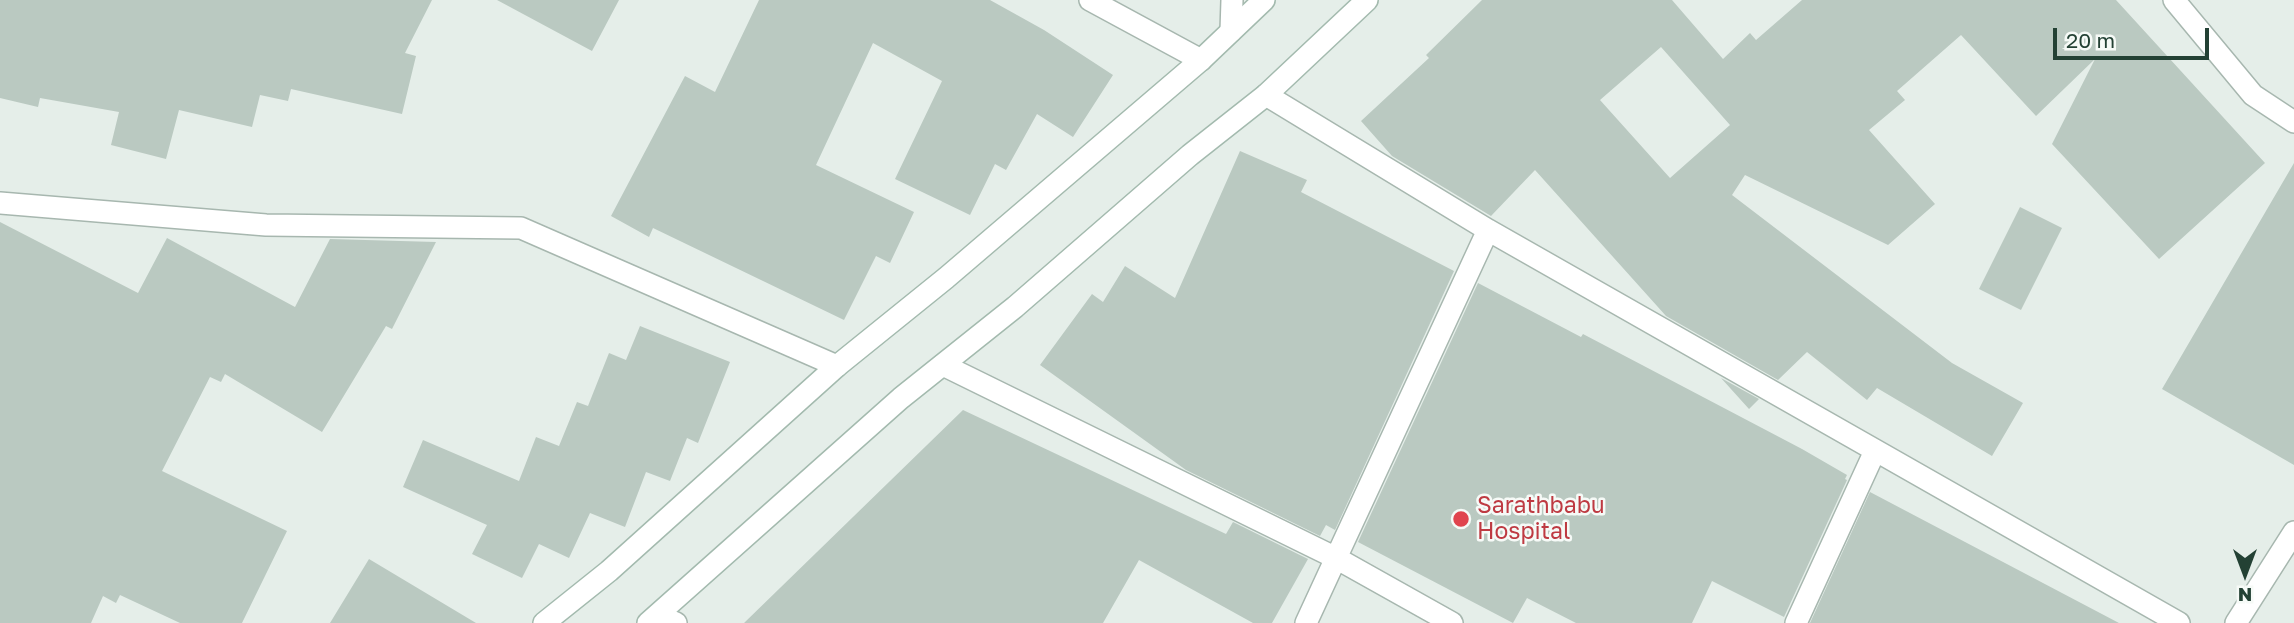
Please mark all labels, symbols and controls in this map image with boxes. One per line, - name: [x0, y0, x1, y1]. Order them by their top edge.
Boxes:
- scale bar: [2056, 14, 2212, 58]
- text: 20 m: [2066, 27, 2115, 53]
- place label: Sarathbabu Hospital: [1477, 492, 1605, 546]
- marker: Sarathbabu Hospital: [1451, 509, 1471, 529]
- north arrow: [2210, 539, 2280, 609]
- text: N: [2238, 584, 2252, 607]

